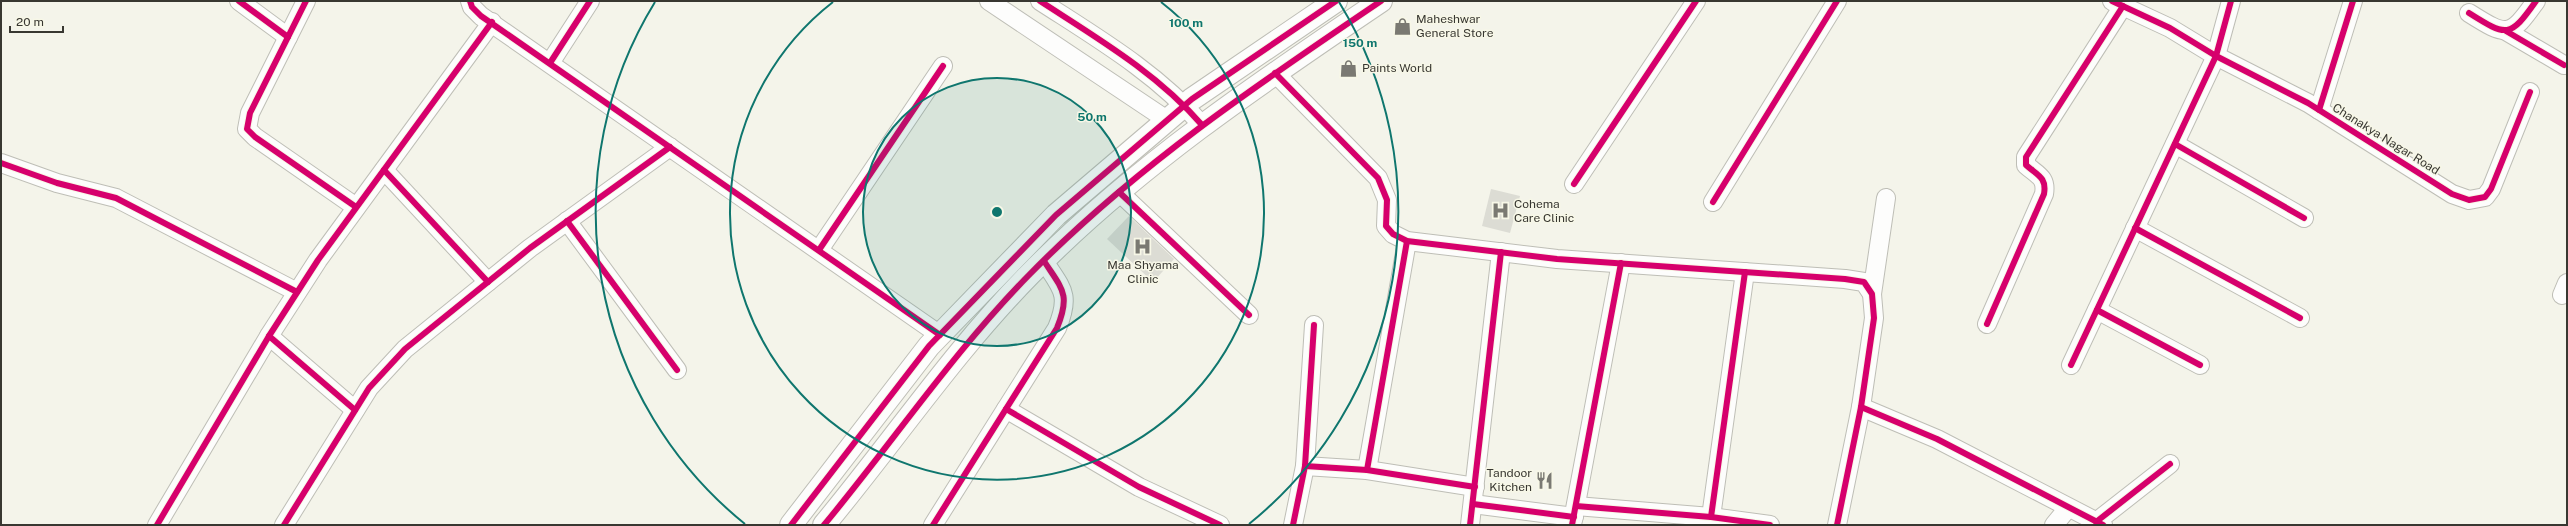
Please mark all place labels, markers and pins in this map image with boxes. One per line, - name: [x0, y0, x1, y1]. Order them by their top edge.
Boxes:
- place label: Maheshwar General Store: [1416, 12, 1494, 40]
- shop icon: Maheshwar General Store: [1393, 16, 1413, 36]
- shop icon: Paints World: [1339, 58, 1359, 78]
- place label: Paints World: [1362, 61, 1432, 75]
- place label: Cohema Care Clinic: [1514, 197, 1574, 225]
- hospital icon: Cohema Care Clinic: [1491, 201, 1511, 221]
- centre of rings: [990, 205, 1004, 219]
- hospital icon: Maa Shyama Clinic: [1133, 236, 1153, 256]
- place label: Maa Shyama Clinic: [1107, 258, 1179, 286]
- place label: Tandoor Kitchen: [1487, 466, 1532, 494]
- restaurant icon: Tandoor Kitchen: [1535, 470, 1555, 490]

